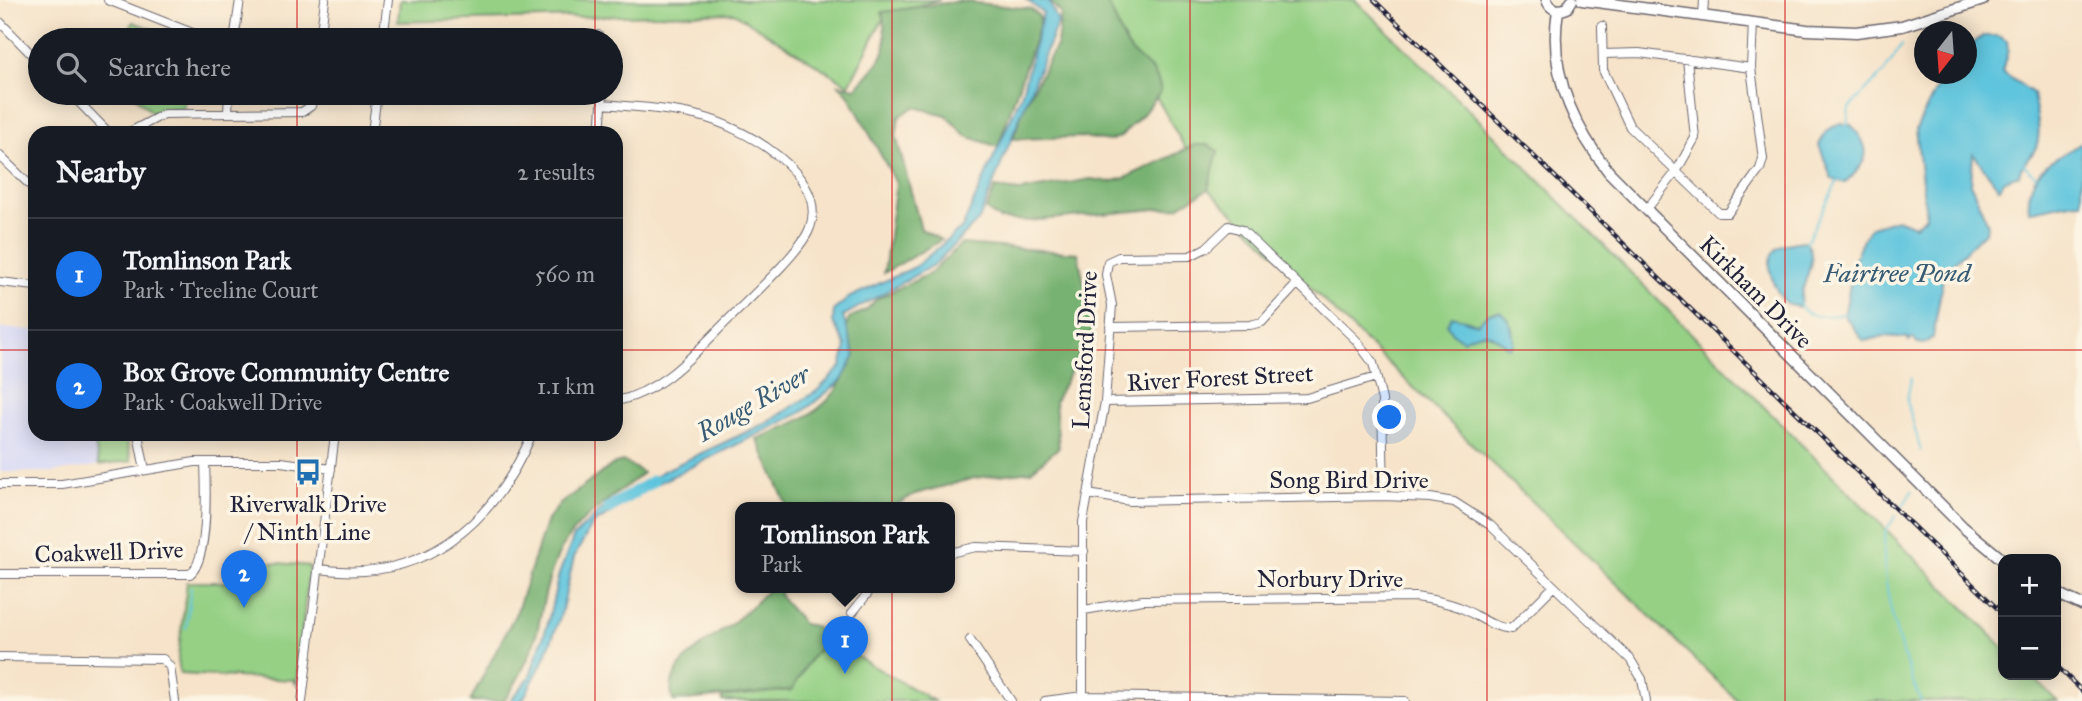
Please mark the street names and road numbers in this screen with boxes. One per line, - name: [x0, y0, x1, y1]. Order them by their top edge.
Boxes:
- street label: Kirkham Drive: [1693, 229, 1819, 355]
- street label: Lemsford Drive: [1066, 270, 1104, 430]
- street label: River Forest Street: [1126, 358, 1315, 398]
- street label: Song Bird Drive: [1269, 465, 1429, 495]
- street label: Coakwell Drive: [34, 534, 184, 570]
- street label: Norbury Drive: [1257, 564, 1403, 594]

